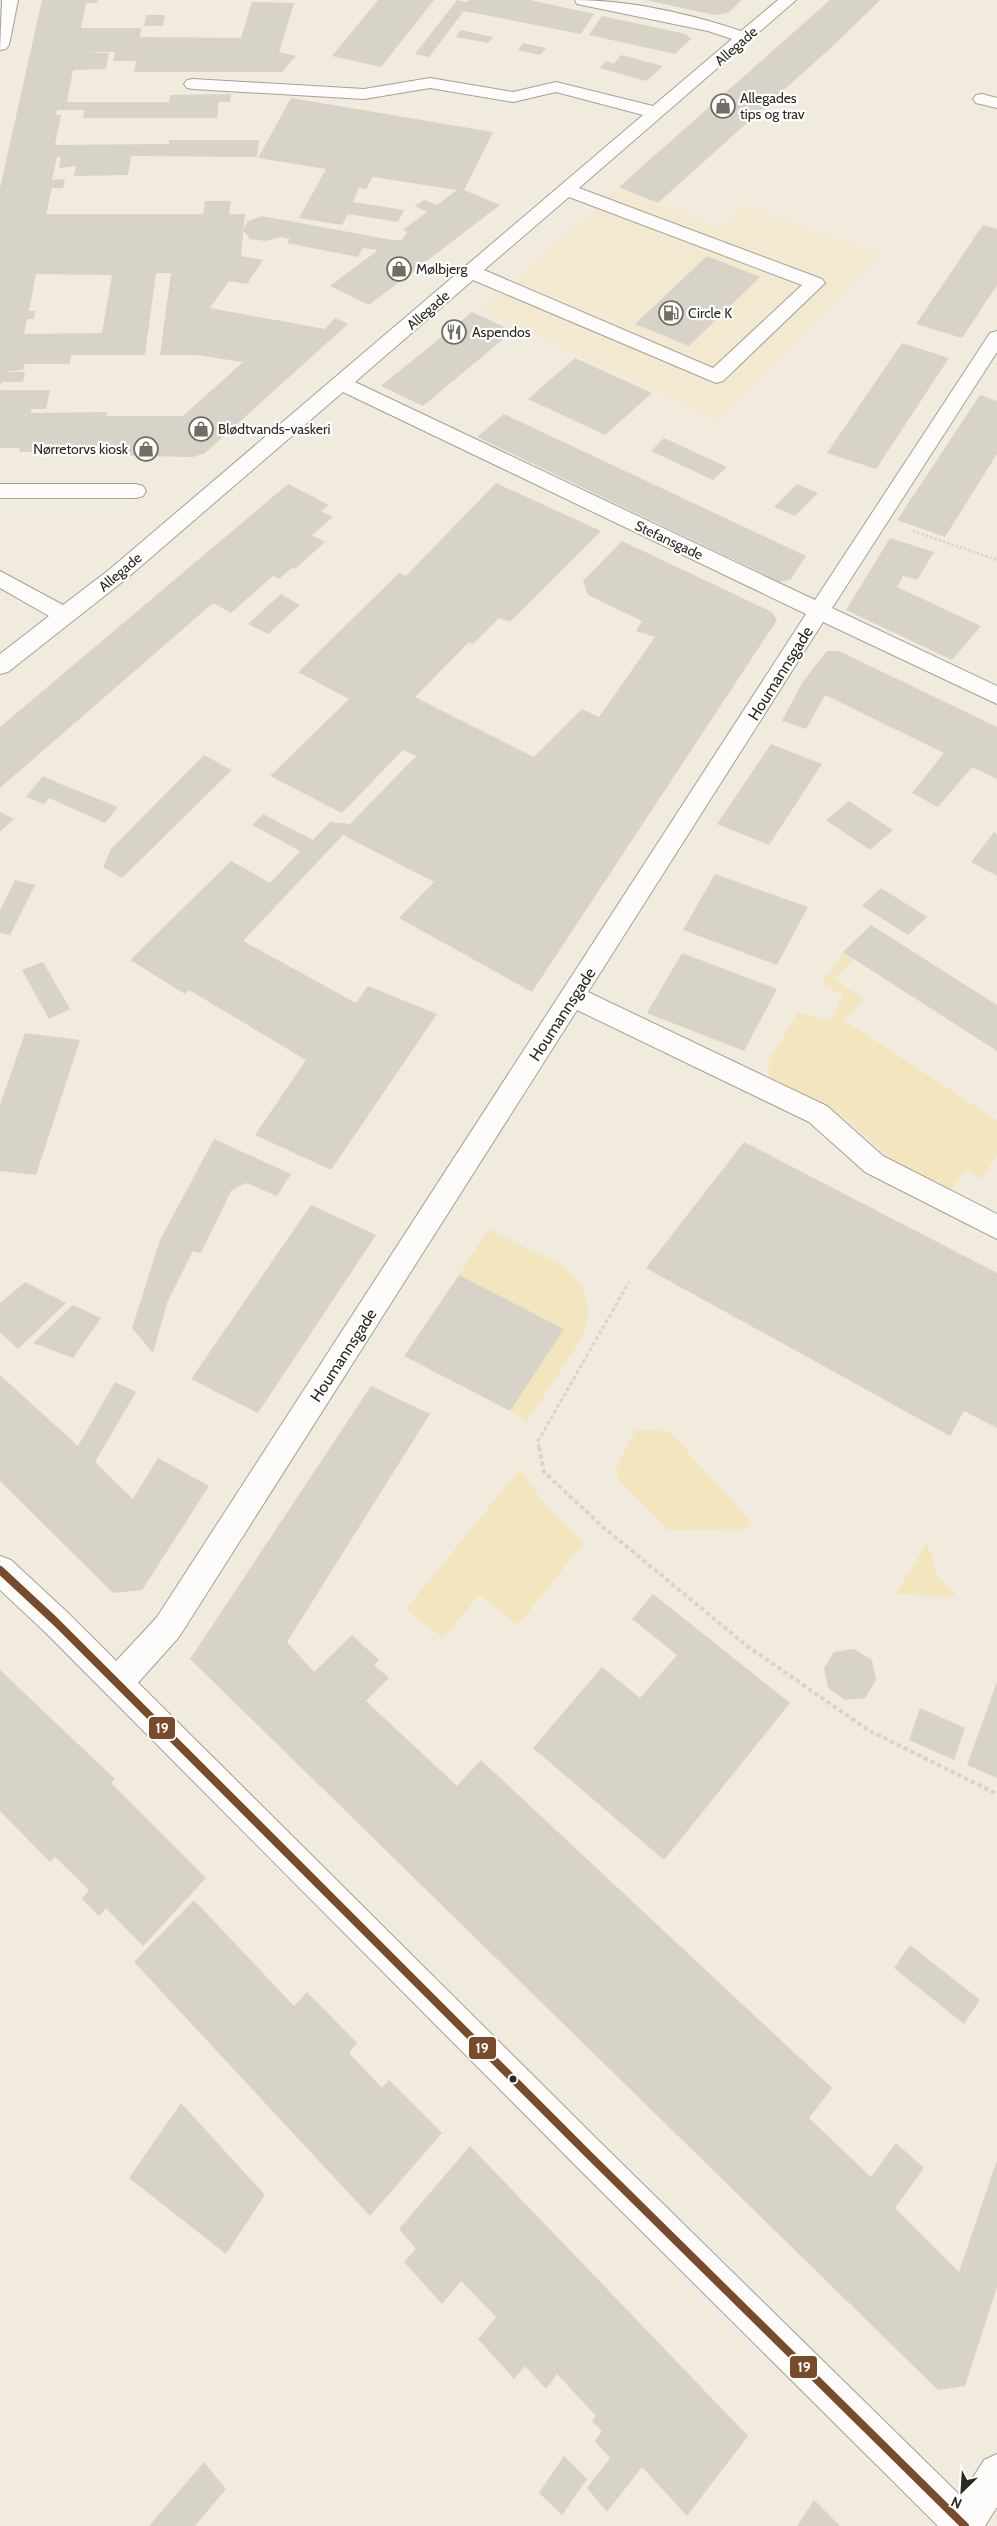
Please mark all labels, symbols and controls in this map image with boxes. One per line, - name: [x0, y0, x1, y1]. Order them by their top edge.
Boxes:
- street label: Allegade: [711, 23, 761, 69]
- place label: Allegades tips og trav: [740, 89, 805, 123]
- shop icon: Allegades tips og trav: [710, 93, 736, 119]
- shop icon: Mølbjerg: [386, 256, 412, 282]
- place label: Mølbjerg: [416, 260, 468, 278]
- street label: Allegade: [403, 287, 453, 333]
- fuel station icon: Circle K: [658, 300, 684, 326]
- place label: Circle K: [688, 304, 732, 322]
- restaurant icon: Aspendos: [441, 319, 467, 345]
- place label: Aspendos: [472, 323, 531, 341]
- shop icon: Blødtvands-vaskeri: [188, 416, 214, 442]
- place label: Blødtvands-vaskeri: [218, 420, 330, 438]
- shop icon: Nørretorvs kiosk: [133, 436, 159, 462]
- place label: Nørretorvs kiosk: [33, 440, 129, 458]
- street label: Stefansgade: [632, 516, 706, 564]
- street label: Allegade: [95, 549, 145, 595]
- street label: Houmannsgade: [744, 623, 817, 724]
- street label: Houmannsgade: [525, 964, 600, 1064]
- street label: Houmannsgade: [306, 1305, 381, 1405]
- line badge: 19: [148, 1716, 176, 1740]
- text: 19: [155, 1719, 169, 1737]
- line badge: 19: [468, 2036, 497, 2060]
- text: 19: [475, 2039, 489, 2057]
- unlabelled marker: [508, 2074, 518, 2084]
- line badge: 19: [789, 2355, 818, 2379]
- text: 19: [797, 2358, 811, 2376]
- north arrow: [937, 2466, 987, 2516]
- text: N: [948, 2493, 965, 2513]

